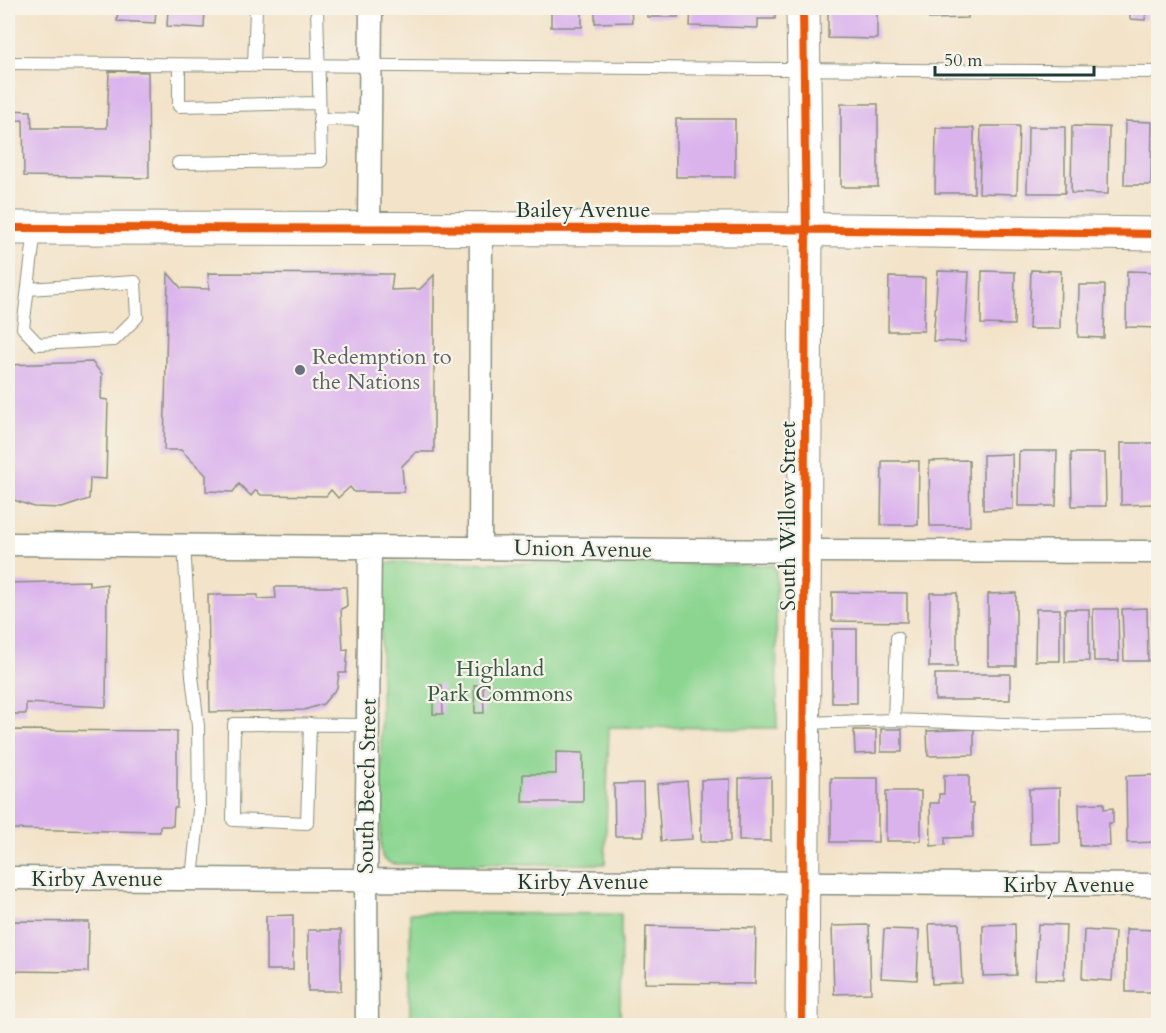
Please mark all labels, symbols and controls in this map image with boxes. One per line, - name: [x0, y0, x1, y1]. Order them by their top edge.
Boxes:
- scale bar: [935, 39, 1094, 77]
- text: 50 m: [944, 48, 983, 73]
- street label: Bailey Avenue: [515, 195, 651, 225]
- place label: Redemption to the Nations: [312, 342, 452, 397]
- marker: Redemption to the Nations: [293, 363, 307, 377]
- street label: South Willow Street: [773, 421, 803, 611]
- street label: Union Avenue: [514, 533, 652, 565]
- park label: Highland Park Commons: [427, 654, 573, 709]
- street label: South Beech Street: [350, 698, 384, 874]
- street label: Kirby Avenue: [31, 864, 163, 894]
- street label: Kirby Avenue: [517, 867, 649, 897]
- street label: Kirby Avenue: [1003, 870, 1135, 900]

